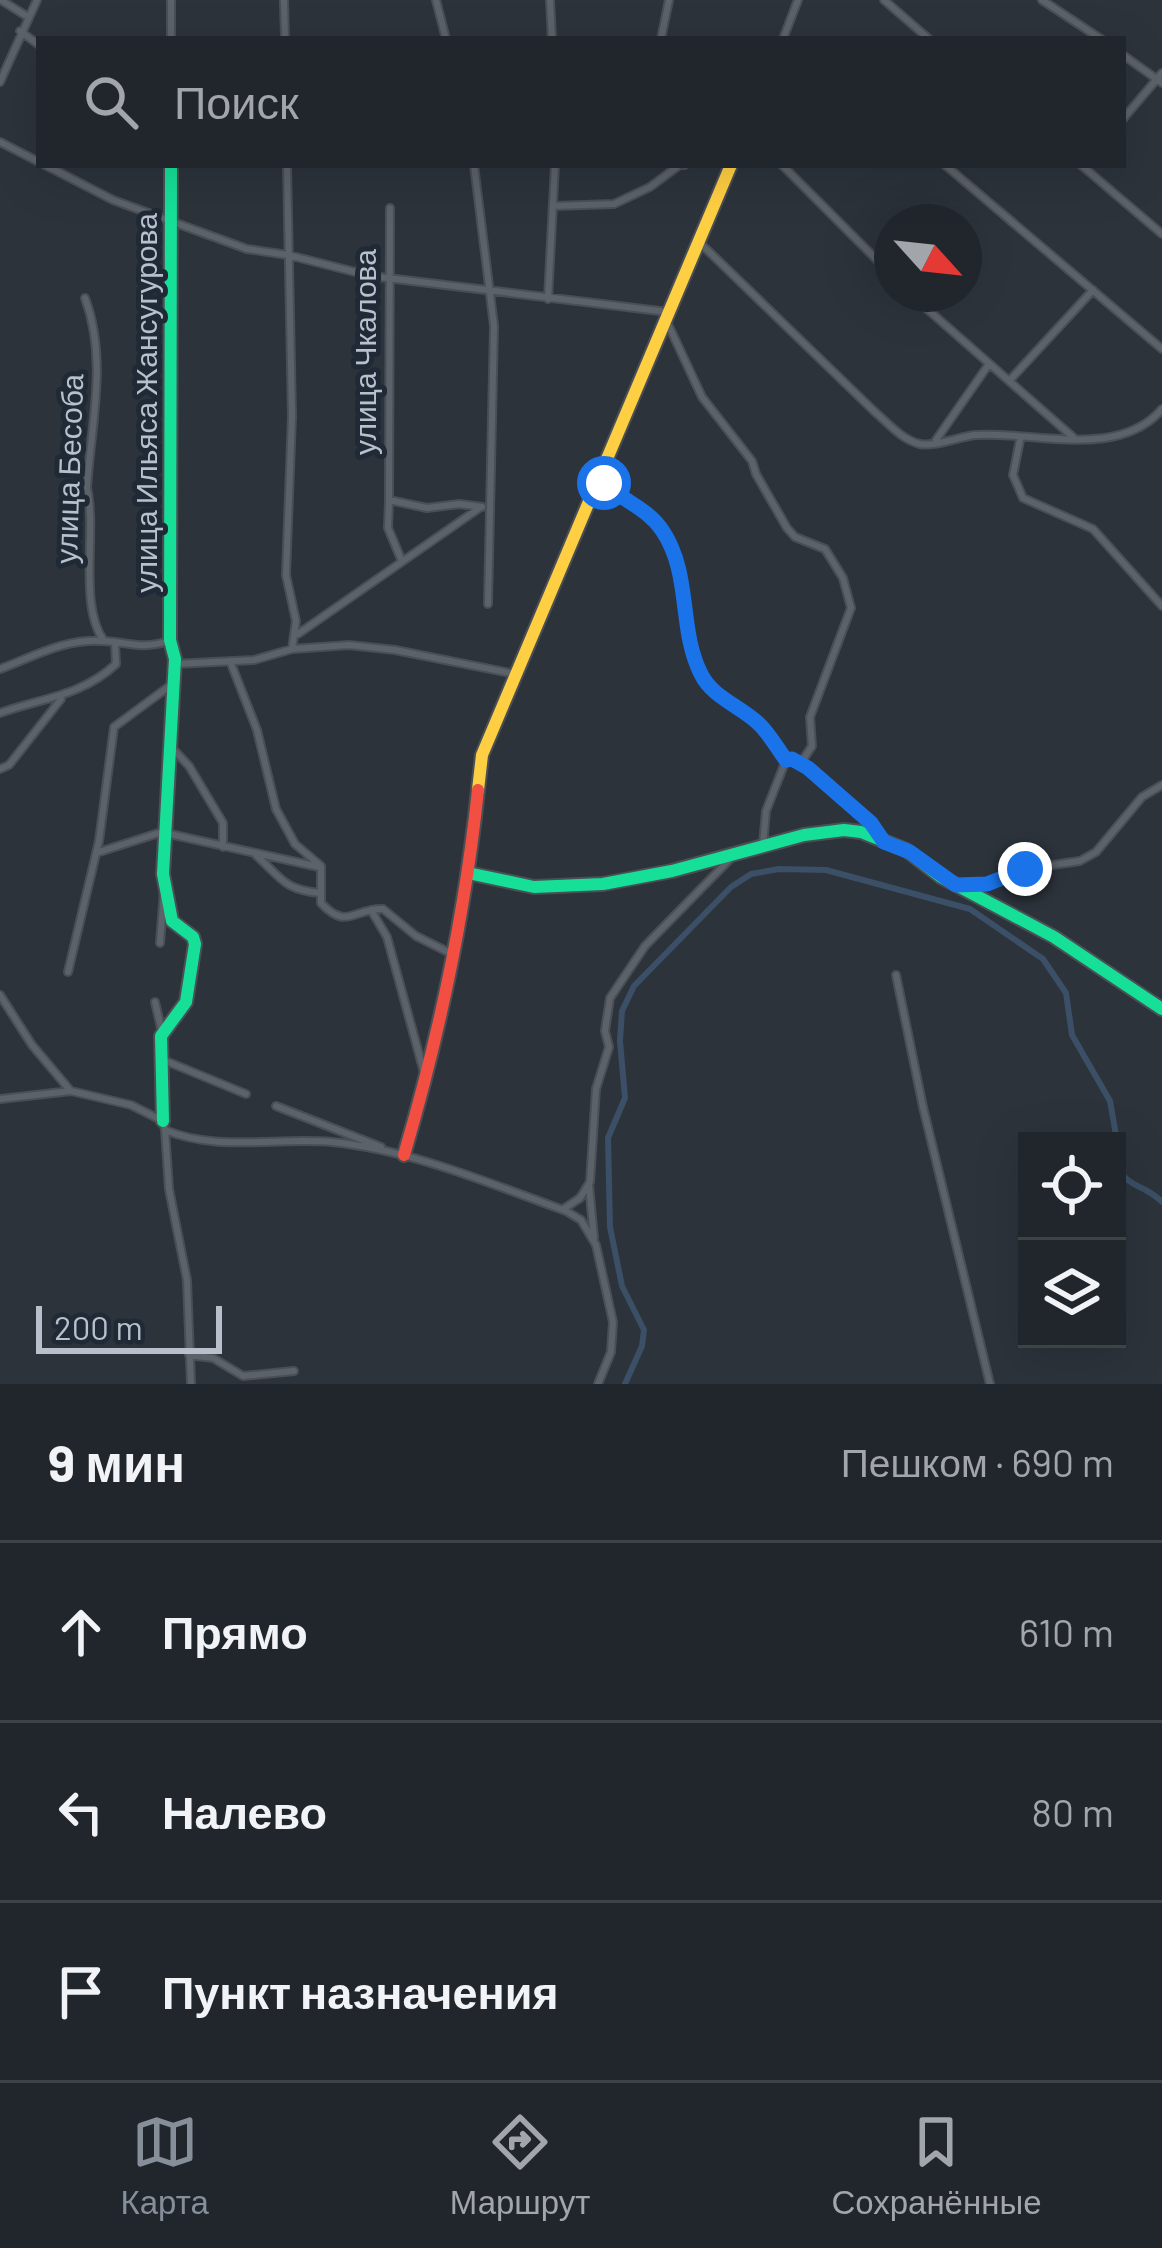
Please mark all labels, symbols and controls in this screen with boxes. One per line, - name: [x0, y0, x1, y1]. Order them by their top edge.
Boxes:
- search box: [36, 36, 1126, 168]
- icon: search: [78, 69, 144, 135]
- text: Поиск: [174, 74, 299, 128]
- north arrow: [874, 204, 982, 312]
- street label: улица Ильяса Жансугурова: [127, 213, 163, 593]
- street label: улица Чкалова: [346, 249, 382, 455]
- street label: улица Бесоба: [47, 373, 89, 565]
- route start: [577, 456, 631, 510]
- route end: [998, 842, 1052, 896]
- map controls: [1018, 1132, 1126, 1348]
- button: locate: [1018, 1132, 1126, 1240]
- button: layers: [1018, 1240, 1126, 1348]
- scale bar: [36, 1300, 222, 1353]
- text: 200 m: [54, 1307, 143, 1347]
- text: 9 мин: [48, 1431, 185, 1492]
- text: Пешком · 690 m: [841, 1438, 1114, 1485]
- icon: ahead: [48, 1599, 114, 1665]
- text: Прямо: [162, 1604, 308, 1658]
- text: 610 m: [1019, 1608, 1114, 1655]
- icon: left: [48, 1779, 114, 1845]
- text: Налево: [162, 1784, 327, 1838]
- text: 80 m: [1032, 1788, 1114, 1835]
- icon: arrive: [48, 1959, 114, 2025]
- text: Пункт назначения: [162, 1964, 559, 2018]
- tab: Карта: [120, 2109, 209, 2222]
- tab: Маршрут: [450, 2109, 590, 2222]
- tab: Сохранённые: [831, 2109, 1042, 2222]

